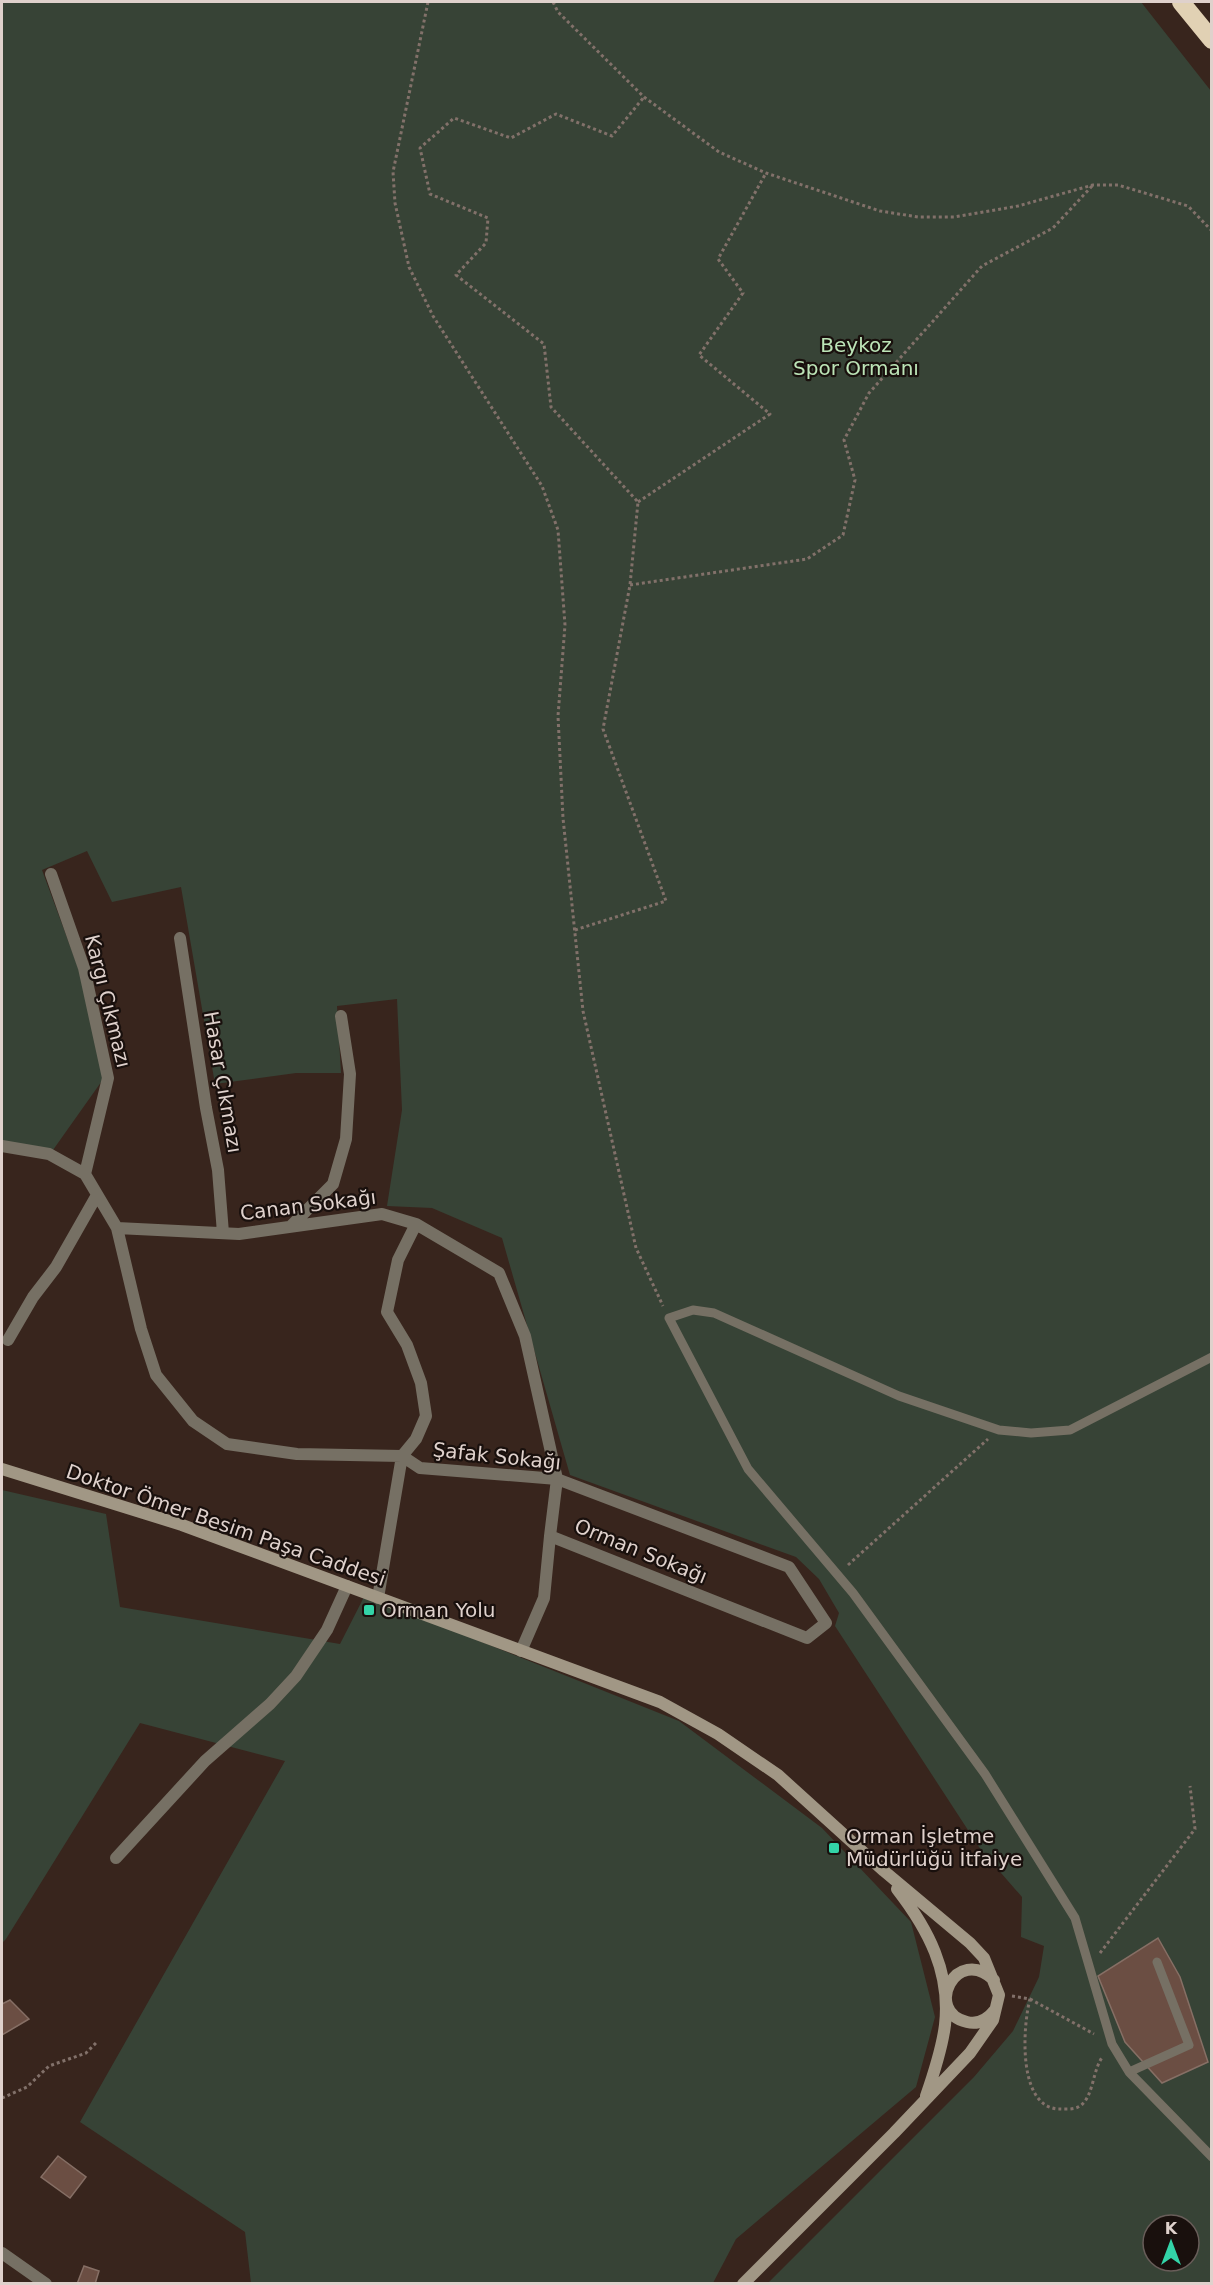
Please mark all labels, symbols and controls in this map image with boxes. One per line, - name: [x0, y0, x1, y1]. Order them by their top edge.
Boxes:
- park label: Beykoz Spor Ormanı: [793, 333, 919, 380]
- street label: Kargı Çıkmazı: [80, 932, 136, 1070]
- street label: Hasar Çıkmazı: [199, 1009, 247, 1155]
- street label: Canan Sokağı: [239, 1185, 377, 1225]
- street label: Şafak Sokağı: [432, 1437, 562, 1475]
- street label: Doktor Ömer Besim Paşa Caddesi: [63, 1459, 389, 1591]
- street label: Orman Sokağı: [571, 1513, 711, 1589]
- place label: Orman Yolu: [381, 1598, 495, 1622]
- marker: Orman Yolu: [362, 1603, 376, 1617]
- place label: Orman İşletme Müdürlüğü İtfaiye: [846, 1824, 1022, 1871]
- marker: Orman İşletme Müdürlüğü İtfaiye: [827, 1841, 841, 1855]
- north arrow: [1141, 2213, 1201, 2273]
- text: K: [1165, 2219, 1178, 2238]

